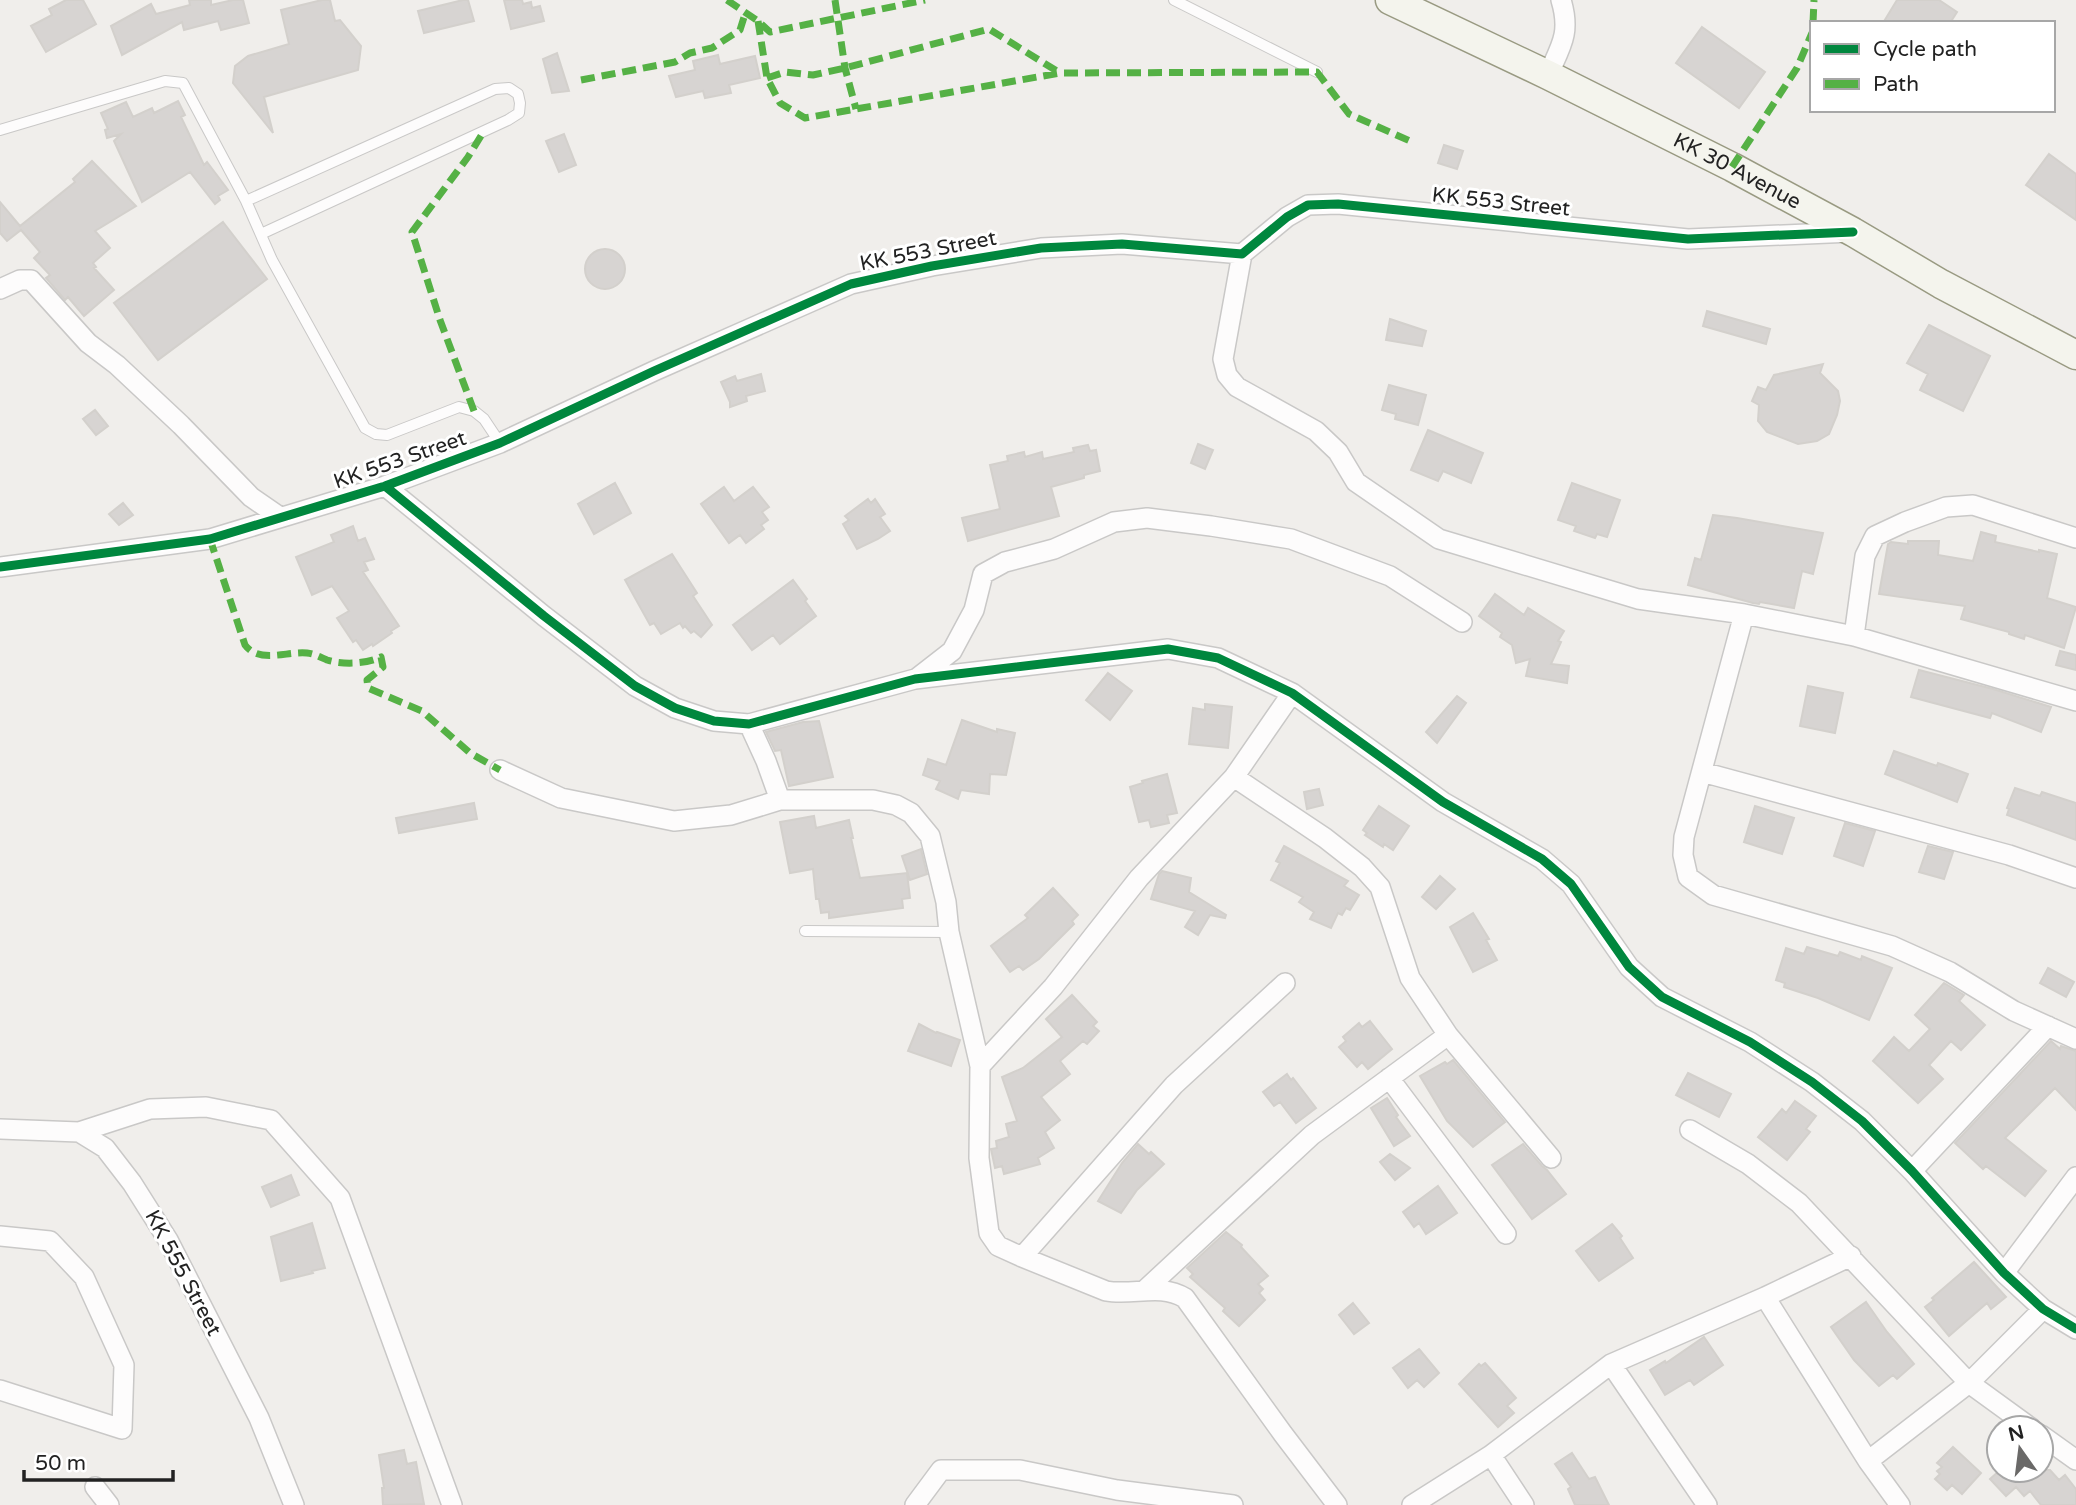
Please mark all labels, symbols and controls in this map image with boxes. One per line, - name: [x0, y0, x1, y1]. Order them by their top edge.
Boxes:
- legend: [1810, 21, 2055, 112]
- text: Cycle path: [1873, 37, 1977, 62]
- text: Path: [1873, 72, 1919, 97]
- street label: KK 30 Avenue: [1669, 127, 1806, 214]
- street label: KK 553 Street: [1431, 182, 1571, 222]
- street label: KK 553 Street: [858, 226, 998, 276]
- street label: KK 553 Street: [330, 426, 470, 494]
- street label: KK 555 Street: [139, 1206, 227, 1340]
- north arrow: [1985, 1414, 2055, 1484]
- text: N: [2006, 1421, 2026, 1446]
- scale bar: [24, 1438, 173, 1482]
- text: 50 m: [35, 1451, 86, 1476]

